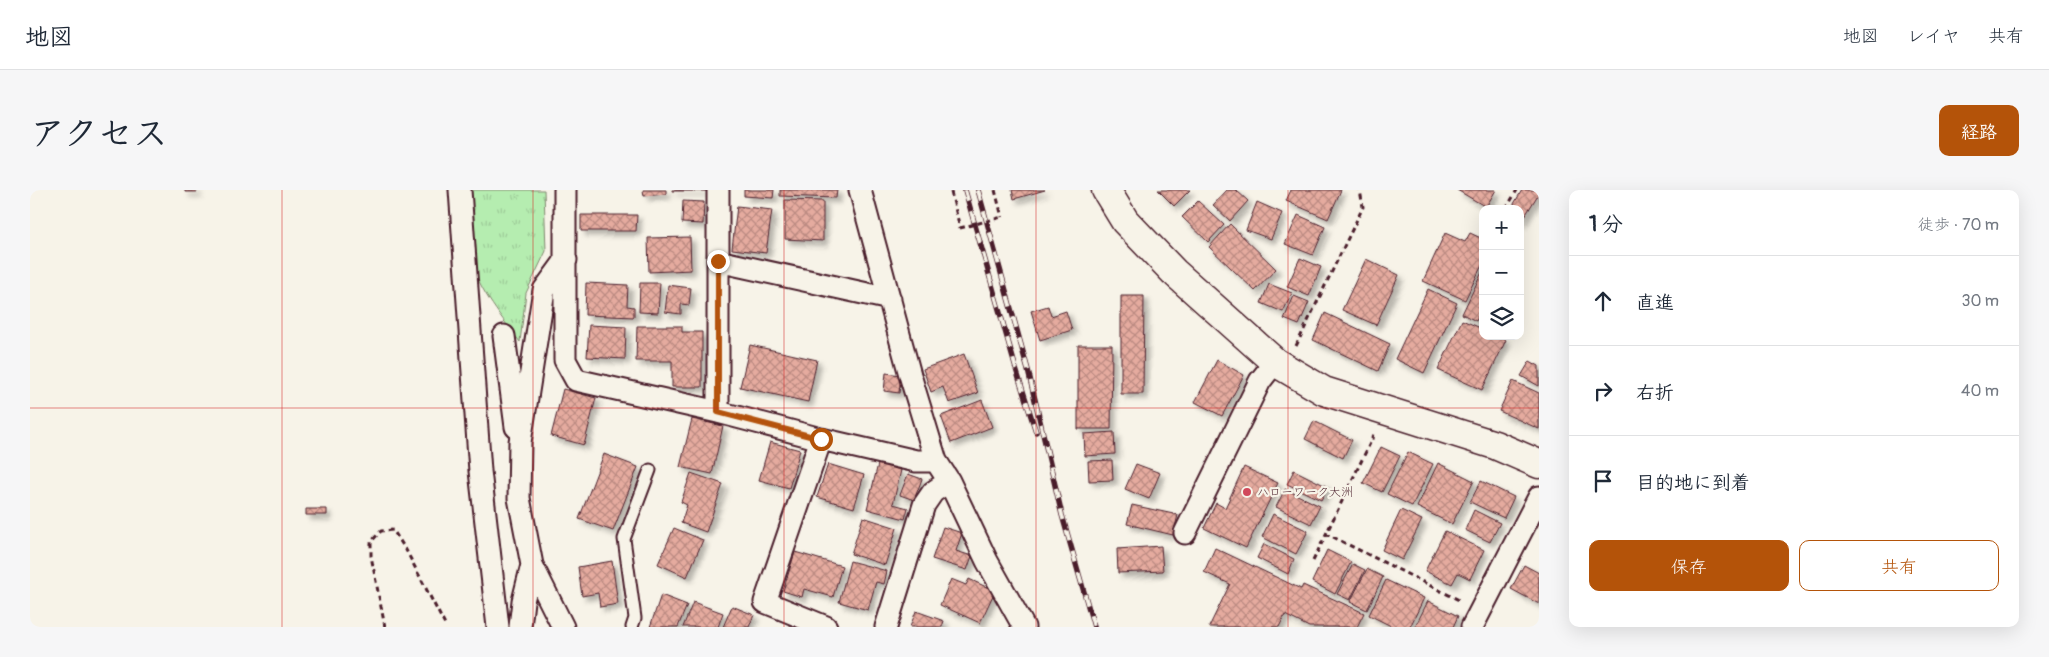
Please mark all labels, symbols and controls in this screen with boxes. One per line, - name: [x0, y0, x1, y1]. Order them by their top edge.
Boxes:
- text: 地図: [25, 23, 73, 52]
- text: 地図: [1843, 25, 1879, 48]
- text: レイヤ: [1907, 25, 1960, 48]
- text: 共有: [1988, 25, 2024, 48]
- button: 経路: [1939, 105, 2019, 156]
- text: アクセス: [30, 112, 168, 156]
- map controls: [1479, 205, 1524, 340]
- button: +: [1479, 205, 1524, 250]
- text: 1 分: [1589, 211, 1623, 238]
- text: 徒歩 · 70 m: [1918, 215, 1999, 235]
- route end: [707, 250, 730, 273]
- button: −: [1479, 250, 1524, 295]
- icon: ahead: [1589, 287, 1617, 315]
- text: 直進: [1636, 291, 1674, 315]
- text: 30 m: [1961, 291, 1999, 311]
- button: layers: [1479, 295, 1524, 340]
- icon: right: [1589, 377, 1617, 405]
- text: 右折: [1636, 381, 1674, 405]
- text: 40 m: [1961, 381, 1999, 401]
- route start: [810, 428, 833, 451]
- icon: arrive: [1589, 467, 1617, 495]
- text: 目的地に到着: [1636, 471, 1750, 495]
- place label: ハローワーク大洲: [1257, 485, 1353, 500]
- marker: ハローワーク大洲: [1241, 486, 1253, 498]
- button: 保存: [1589, 540, 1789, 591]
- button: 共有: [1799, 540, 1999, 591]

